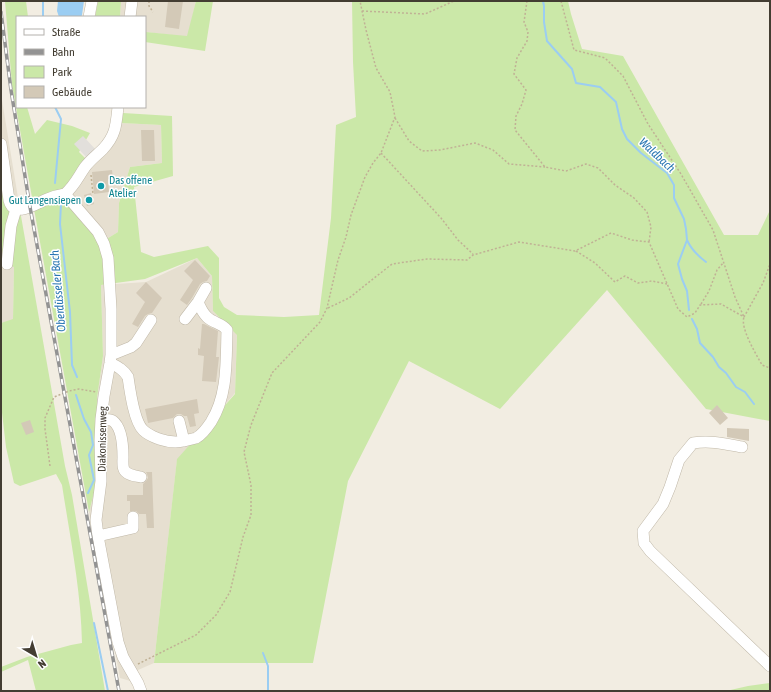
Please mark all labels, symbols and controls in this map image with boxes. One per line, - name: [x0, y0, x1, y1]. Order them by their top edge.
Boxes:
- legend: [16, 16, 146, 108]
- text: Straße: [52, 25, 80, 39]
- text: Bahn: [52, 45, 75, 59]
- text: Park: [52, 65, 73, 79]
- text: Gebäude: [52, 85, 92, 99]
- water label: Waldbach: [636, 135, 678, 175]
- place label: Das offene Atelier: [109, 174, 152, 199]
- marker: Das offene Atelier: [96, 181, 106, 191]
- place label: Gut Langensiepen: [9, 194, 81, 206]
- marker: Gut Langensiepen: [84, 195, 94, 205]
- water label: Oberdüsseler Bach: [47, 249, 69, 332]
- street label: Diakonissenweg: [95, 406, 109, 472]
- north arrow: [16, 636, 56, 676]
- text: N: [36, 657, 48, 671]

